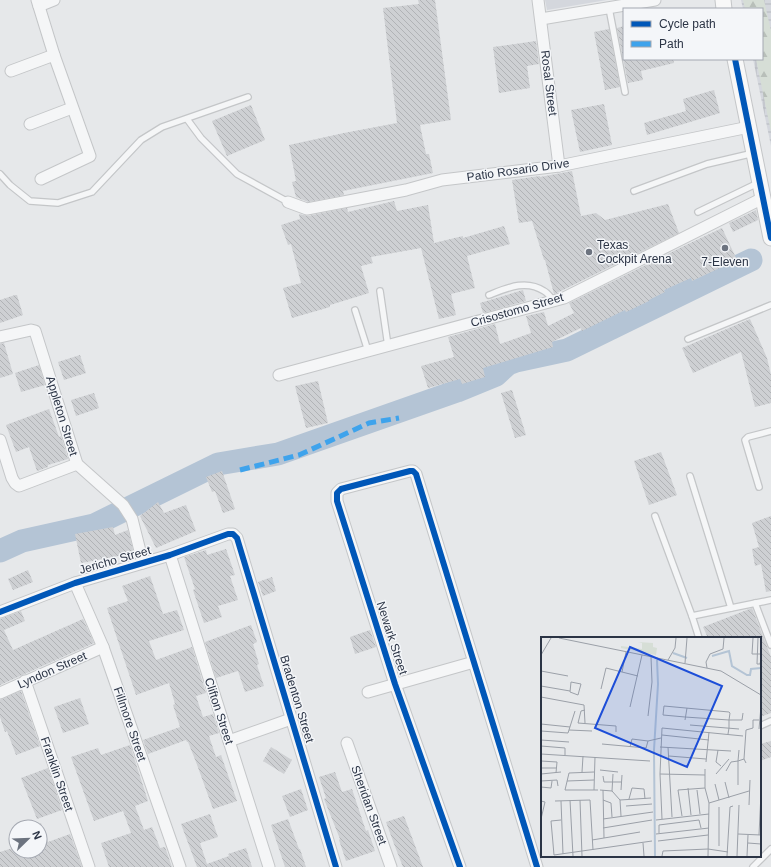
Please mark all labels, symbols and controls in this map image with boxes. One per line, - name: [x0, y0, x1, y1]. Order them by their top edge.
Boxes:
- legend: [623, 8, 763, 60]
- text: Cycle path: [659, 17, 716, 31]
- text: Path: [659, 37, 684, 51]
- street label: Rosal Street: [538, 49, 560, 117]
- street label: Patio Rosario Drive: [466, 156, 570, 184]
- place label: Texas Cockpit Arena: [597, 238, 672, 266]
- marker: 7-Eleven: [720, 243, 730, 253]
- marker: Texas Cockpit Arena: [584, 247, 594, 257]
- place label: 7-Eleven: [701, 255, 749, 269]
- street label: Crisostomo Street: [469, 290, 566, 330]
- street label: Appleton Street: [43, 374, 81, 458]
- street label: Jericho Street: [77, 543, 153, 577]
- street label: Newark Street: [374, 600, 411, 677]
- inset map: [541, 637, 761, 857]
- street label: Lyndon Street: [15, 648, 89, 692]
- street label: Bradenton Street: [277, 654, 317, 745]
- street label: Clifton Street: [202, 676, 237, 747]
- street label: Fillmore Street: [111, 685, 150, 764]
- street label: Franklin Street: [38, 735, 77, 814]
- street label: Sheridan Street: [348, 763, 390, 847]
- north arrow: [8, 819, 48, 859]
- text: N: [30, 829, 44, 841]

